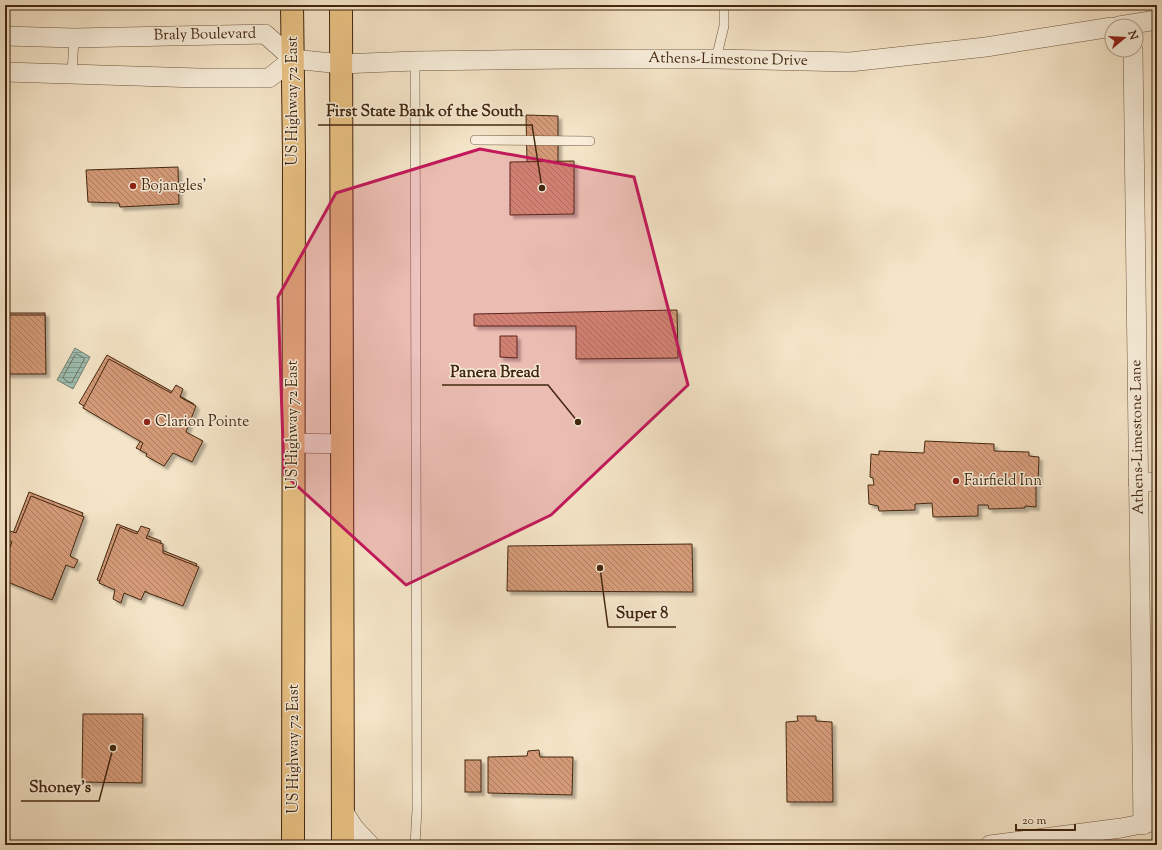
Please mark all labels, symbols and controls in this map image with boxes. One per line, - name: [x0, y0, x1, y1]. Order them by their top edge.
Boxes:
- north arrow: [1104, 18, 1144, 58]
- street label: Braly Boulevard: [154, 24, 257, 46]
- text: N: [1123, 28, 1142, 42]
- street label: US Highway 72 East: [283, 36, 304, 166]
- street label: Athens-Limestone Drive: [648, 48, 808, 72]
- callout: First State Bank of the South: [318, 97, 532, 125]
- text: First State Bank of the South: [326, 101, 524, 124]
- place label: Bojangles': [141, 176, 207, 197]
- marker: Bojangles': [128, 181, 138, 191]
- callout: Panera Bread: [442, 357, 548, 385]
- street label: Athens-Limestone Lane: [1126, 359, 1150, 515]
- street label: US Highway 72 East: [283, 360, 304, 490]
- text: Panera Bread: [450, 362, 541, 385]
- place label: Clarion Pointe: [155, 412, 249, 433]
- marker: Clarion Pointe: [142, 417, 152, 427]
- place label: Fairfield Inn: [964, 471, 1042, 492]
- marker: Fairfield Inn: [951, 476, 961, 486]
- callout: Super 8: [608, 599, 676, 627]
- text: Super 8: [616, 603, 668, 626]
- street label: US Highway 72 East: [284, 684, 305, 814]
- callout: Shoney's: [21, 773, 99, 801]
- text: Shoney's: [29, 777, 91, 800]
- scale bar: [1016, 806, 1075, 832]
- text: 20 m: [1022, 812, 1047, 830]

